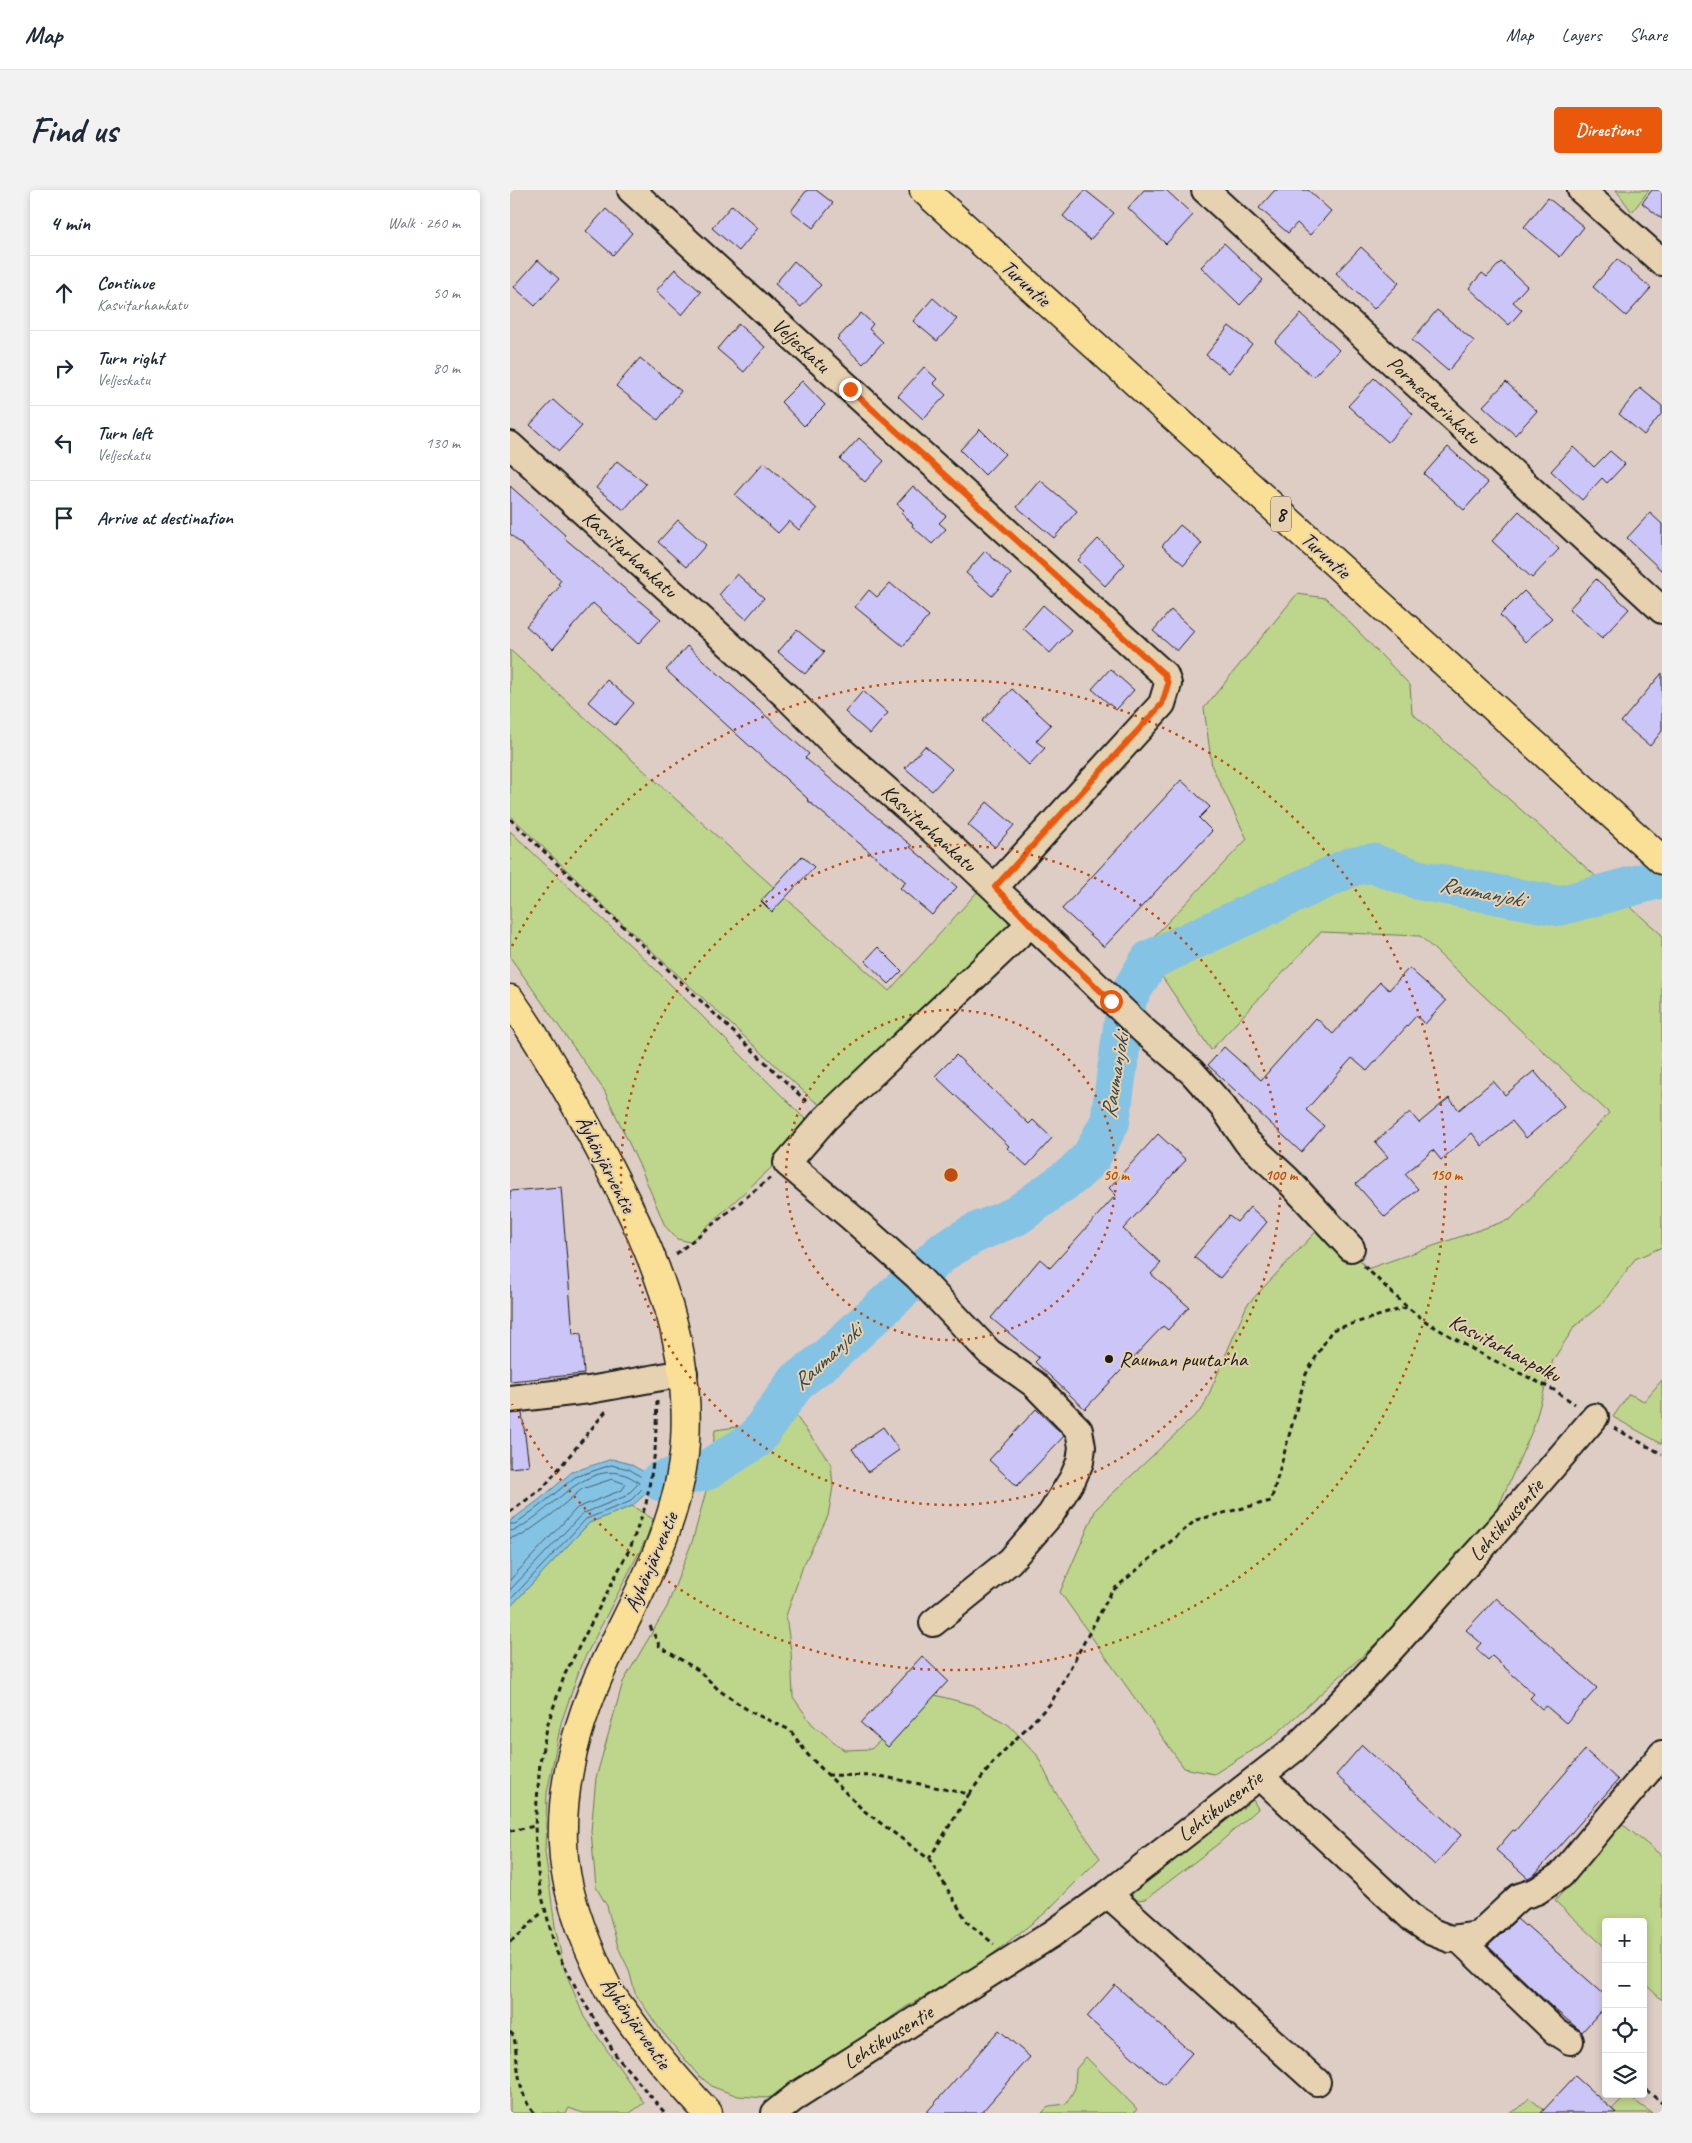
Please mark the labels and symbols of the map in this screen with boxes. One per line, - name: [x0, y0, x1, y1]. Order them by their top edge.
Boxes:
- street label: Turuntie: [996, 254, 1058, 314]
- street label: Veljeskatu: [766, 312, 836, 379]
- street label: Pormestarinkatu: [1382, 350, 1487, 451]
- route end: [839, 378, 862, 401]
- road number: 8: [1271, 496, 1291, 532]
- street label: Kasvitarhankatu: [577, 505, 684, 604]
- street label: Turuntie: [1296, 526, 1358, 586]
- street label: Kasvitarhankatu: [876, 779, 983, 878]
- water label: Raumanjoki: [1438, 870, 1531, 915]
- route start: [1100, 990, 1123, 1013]
- water label: Raumanjoki: [1095, 1027, 1136, 1120]
- street label: Äyhönjärventie: [570, 1111, 642, 1218]
- centre of rings: [942, 1166, 960, 1184]
- text: 50 m: [1103, 1166, 1130, 1185]
- text: 100 m: [1265, 1166, 1299, 1185]
- text: 150 m: [1430, 1166, 1464, 1185]
- street label: Kasvitarhanpolku: [1445, 1308, 1566, 1389]
- water label: Raumanjoki: [786, 1314, 871, 1396]
- place label: Rauman puutarha: [1119, 1346, 1249, 1372]
- marker: Rauman puutarha: [1103, 1353, 1115, 1365]
- street label: Lehtikuusentie: [1463, 1472, 1550, 1567]
- street label: Äyhönjärventie: [618, 1507, 684, 1616]
- street label: Lehtikuusentie: [1172, 1763, 1269, 1847]
- street label: Äyhönjärventie: [595, 1972, 678, 2075]
- street label: Lehtikuusentie: [838, 1998, 939, 2075]

